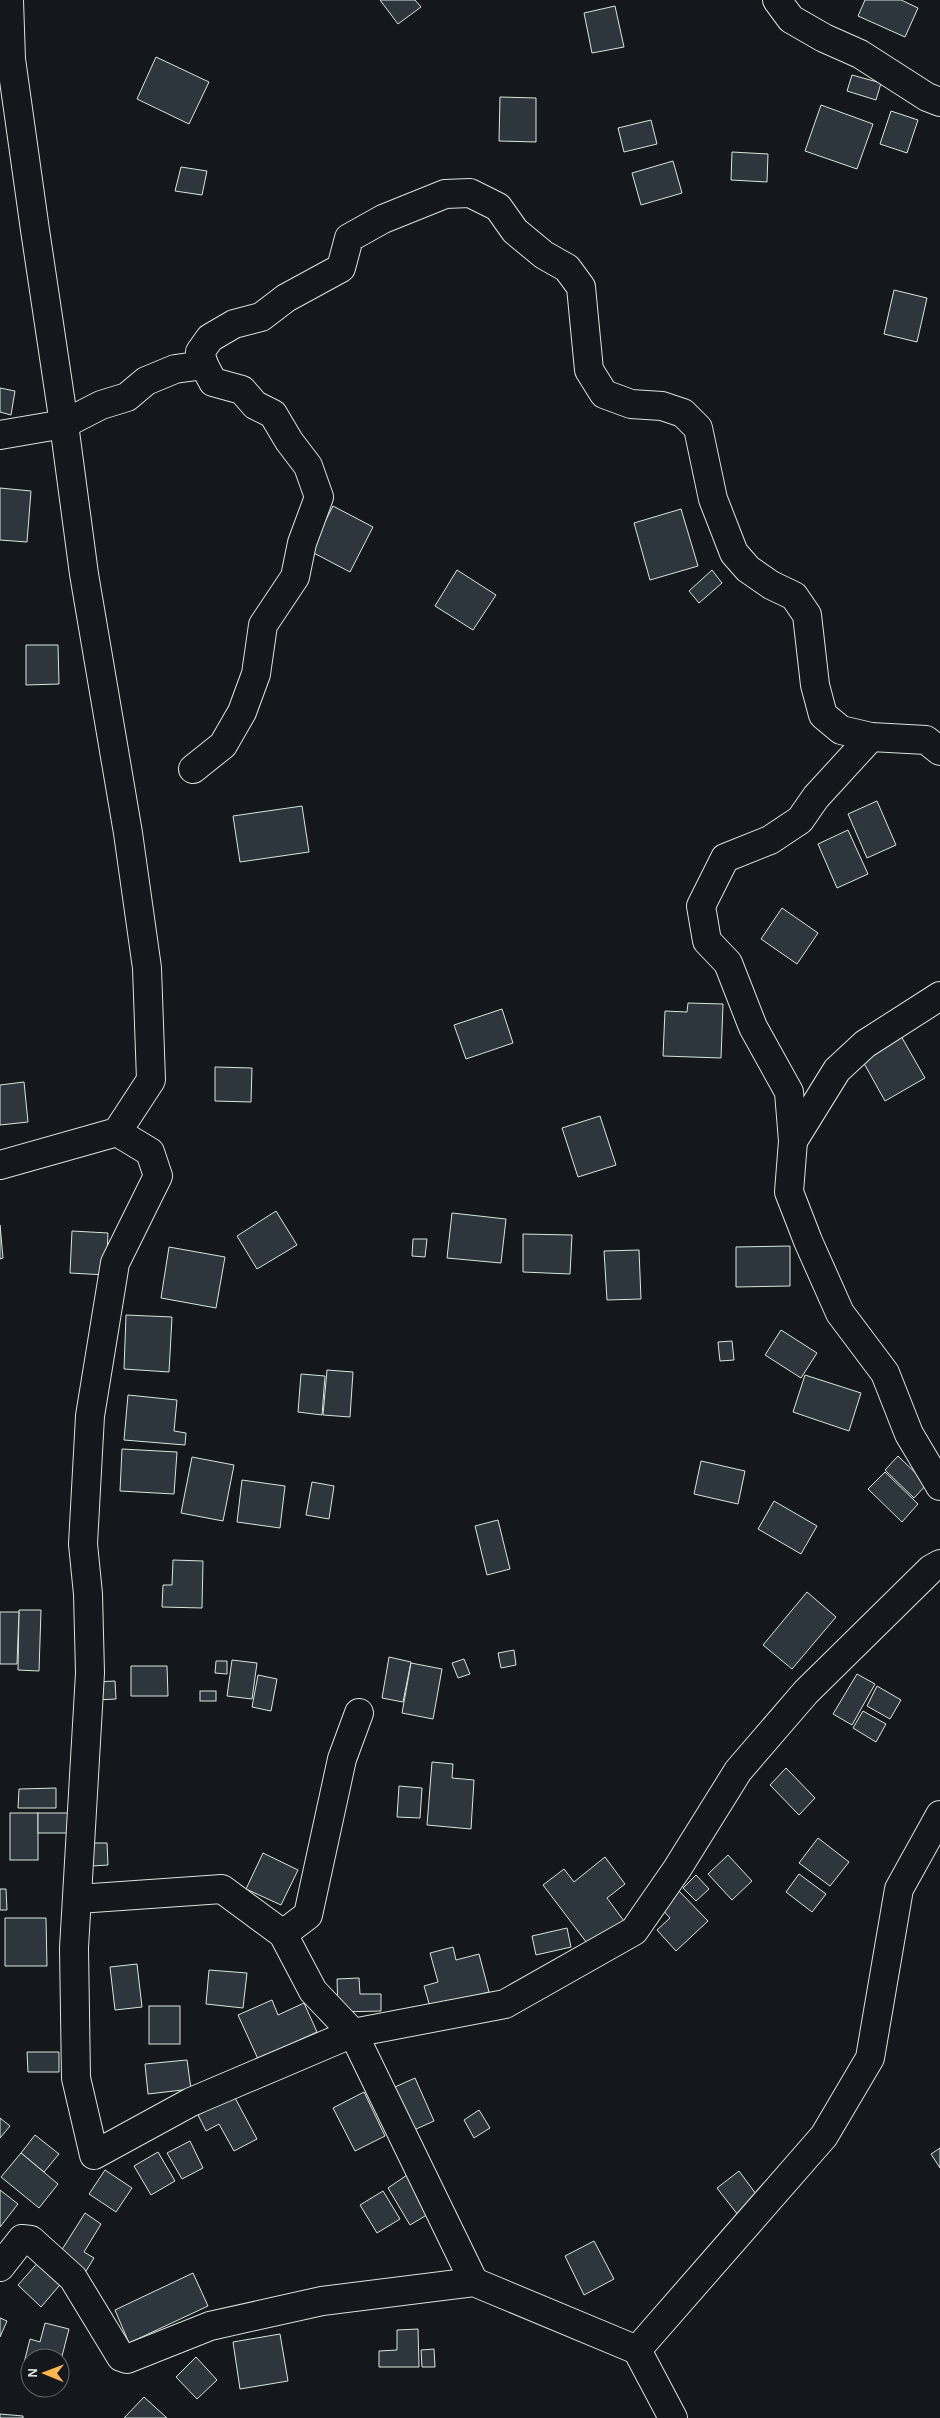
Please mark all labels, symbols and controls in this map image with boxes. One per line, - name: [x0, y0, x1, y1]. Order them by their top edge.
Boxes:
- north arrow: [20, 2348, 70, 2398]
- text: N: [26, 2368, 40, 2378]

